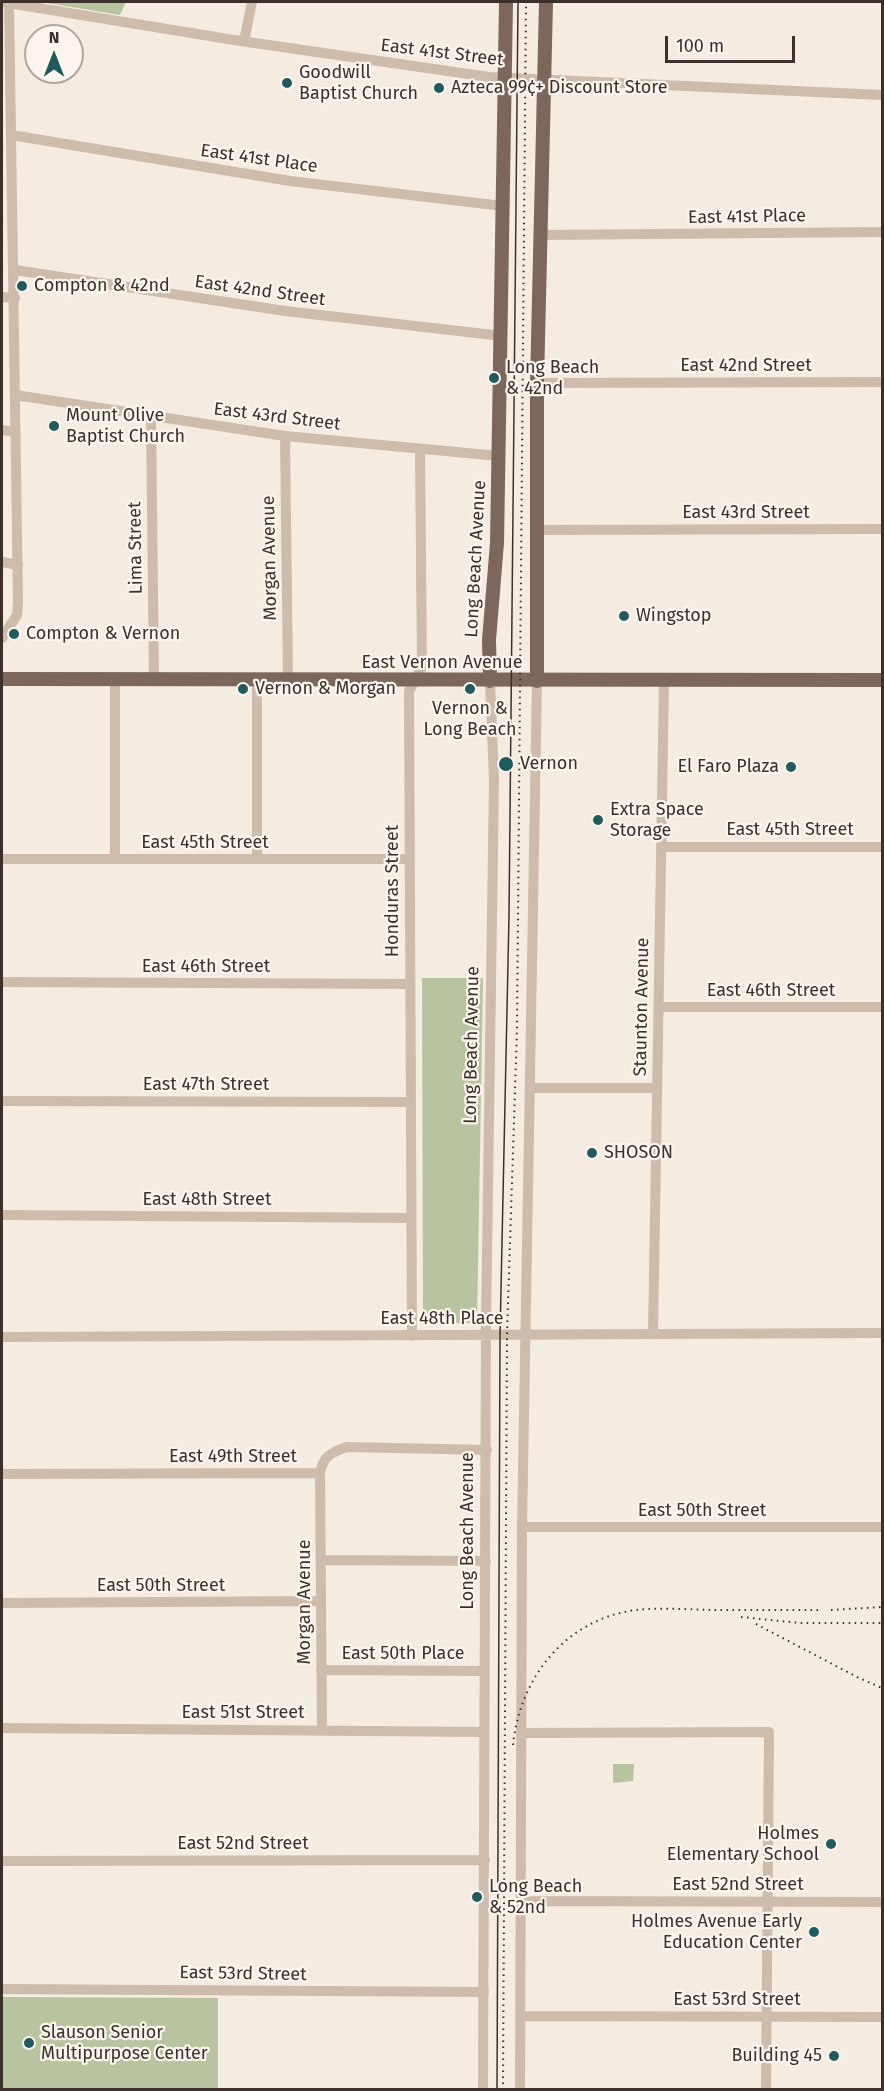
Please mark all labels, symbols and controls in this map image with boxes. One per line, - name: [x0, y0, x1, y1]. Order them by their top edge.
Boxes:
- north arrow: [24, 24, 84, 84]
- scale bar: [668, 24, 798, 62]
- text: N: [49, 28, 59, 47]
- street label: East 41st Street: [379, 35, 505, 71]
- text: 100 m: [676, 35, 724, 57]
- place label: Goodwill Baptist Church: [299, 62, 418, 104]
- marker: Goodwill Baptist Church: [280, 76, 294, 90]
- place label: Azteca 99¢+ Discount Store: [451, 77, 668, 99]
- marker: Azteca 99¢+ Discount Store: [432, 81, 446, 95]
- street label: East 41st Place: [199, 140, 319, 178]
- street label: East 41st Place: [688, 205, 806, 229]
- street label: East 42nd Street: [193, 271, 327, 311]
- place label: Compton & 42nd: [34, 275, 170, 297]
- marker: Compton & 42nd: [15, 279, 29, 293]
- street label: East 42nd Street: [680, 355, 812, 377]
- place label: Long Beach & 42nd: [506, 357, 599, 400]
- marker: Long Beach & 42nd: [487, 371, 501, 385]
- street label: East 43rd Street: [212, 398, 342, 436]
- place label: Mount Olive Baptist Church: [66, 405, 185, 448]
- marker: Mount Olive Baptist Church: [47, 419, 61, 433]
- street label: Long Beach Avenue: [461, 480, 491, 638]
- street label: Morgan Avenue: [258, 495, 282, 621]
- street label: Lima Street: [124, 501, 148, 595]
- street label: East 43rd Street: [682, 502, 810, 524]
- place label: Wingstop: [636, 605, 712, 627]
- marker: Wingstop: [617, 609, 631, 623]
- place label: Compton & Vernon: [26, 623, 180, 645]
- marker: Compton & Vernon: [7, 627, 21, 641]
- street label: East Vernon Avenue: [361, 652, 523, 674]
- place label: Vernon & Morgan: [255, 678, 396, 700]
- marker: Vernon & Morgan: [236, 682, 250, 696]
- marker: Vernon & Long Beach: [463, 682, 477, 696]
- place label: Vernon & Long Beach: [423, 698, 517, 740]
- place label: Vernon: [520, 753, 578, 775]
- marker: Vernon: [497, 755, 515, 773]
- place label: El Faro Plaza: [678, 756, 779, 778]
- marker: El Faro Plaza: [784, 760, 798, 774]
- place label: Extra Space Storage: [610, 799, 704, 842]
- marker: Extra Space Storage: [591, 813, 605, 827]
- street label: East 45th Street: [726, 819, 854, 841]
- street label: Honduras Street: [382, 825, 404, 957]
- street label: East 45th Street: [141, 832, 269, 854]
- street label: Staunton Avenue: [630, 937, 654, 1077]
- street label: East 46th Street: [142, 956, 270, 978]
- street label: Long Beach Avenue: [460, 966, 484, 1124]
- street label: East 46th Street: [707, 980, 835, 1002]
- street label: East 47th Street: [143, 1074, 269, 1096]
- place label: SHOSON: [604, 1142, 673, 1164]
- marker: SHOSON: [585, 1146, 599, 1160]
- street label: East 48th Street: [143, 1189, 271, 1211]
- street label: East 48th Place: [380, 1308, 504, 1330]
- street label: East 49th Street: [169, 1446, 297, 1468]
- street label: Long Beach Avenue: [457, 1452, 479, 1610]
- street label: East 50th Street: [638, 1500, 766, 1522]
- street label: Morgan Avenue: [294, 1539, 316, 1665]
- street label: East 50th Street: [97, 1575, 225, 1597]
- street label: East 50th Place: [342, 1643, 464, 1665]
- street label: East 51st Street: [181, 1702, 305, 1724]
- place label: Holmes Elementary School: [667, 1823, 819, 1866]
- street label: East 52nd Street: [177, 1833, 309, 1855]
- marker: Holmes Elementary School: [824, 1837, 838, 1851]
- street label: East 52nd Street: [672, 1874, 804, 1896]
- place label: Long Beach & 52nd: [489, 1876, 582, 1918]
- marker: Long Beach & 52nd: [470, 1890, 484, 1904]
- place label: Holmes Avenue Early Education Center: [631, 1911, 802, 1954]
- marker: Holmes Avenue Early Education Center: [807, 1925, 821, 1939]
- street label: East 53rd Street: [179, 1962, 307, 1986]
- street label: East 53rd Street: [673, 1989, 801, 2011]
- place label: Slauson Senior Multipurpose Center: [41, 2022, 208, 2064]
- marker: Slauson Senior Multipurpose Center: [22, 2036, 36, 2050]
- place label: Building 45: [731, 2045, 822, 2067]
- marker: Building 45: [827, 2049, 841, 2063]

